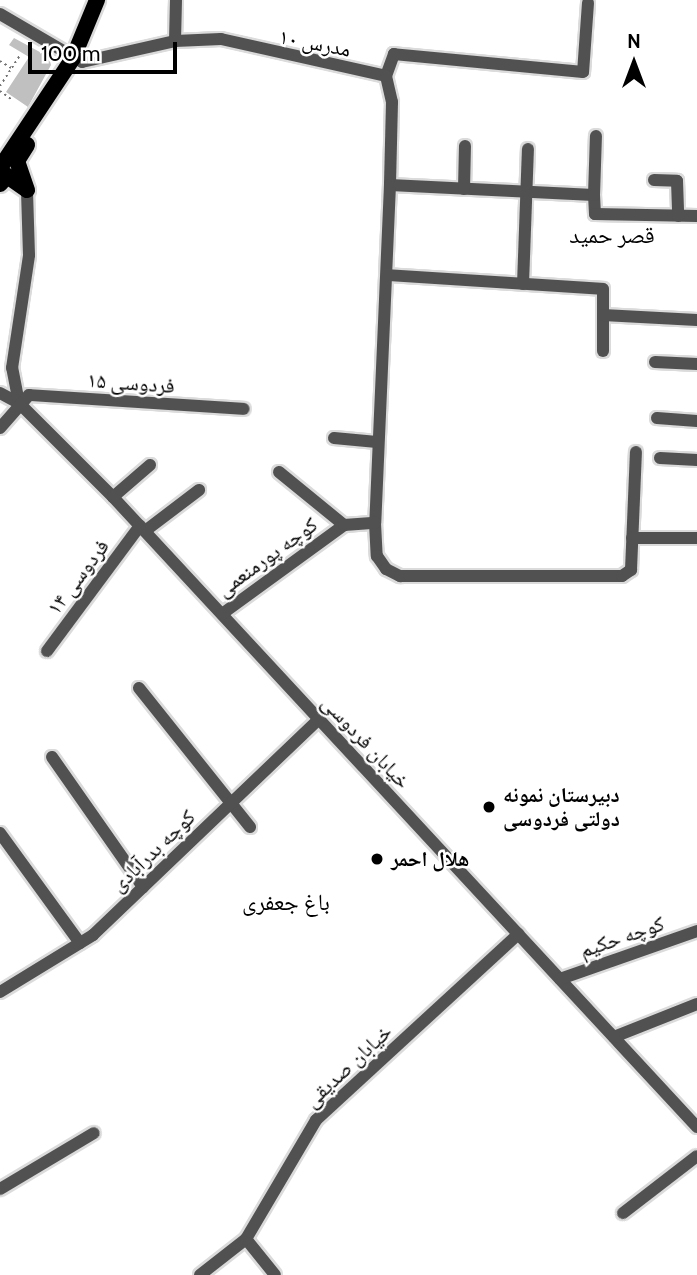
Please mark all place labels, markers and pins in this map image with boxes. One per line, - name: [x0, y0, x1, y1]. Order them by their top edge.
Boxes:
- place label: دبیرستان نمونه دولتی فردوسی: [503, 782, 620, 832]
- marker: دبیرستان نمونه دولتی فردوسی: [481, 799, 497, 815]
- place label: هلال احمر: [391, 846, 469, 872]
- marker: هلال احمر: [369, 851, 385, 867]

